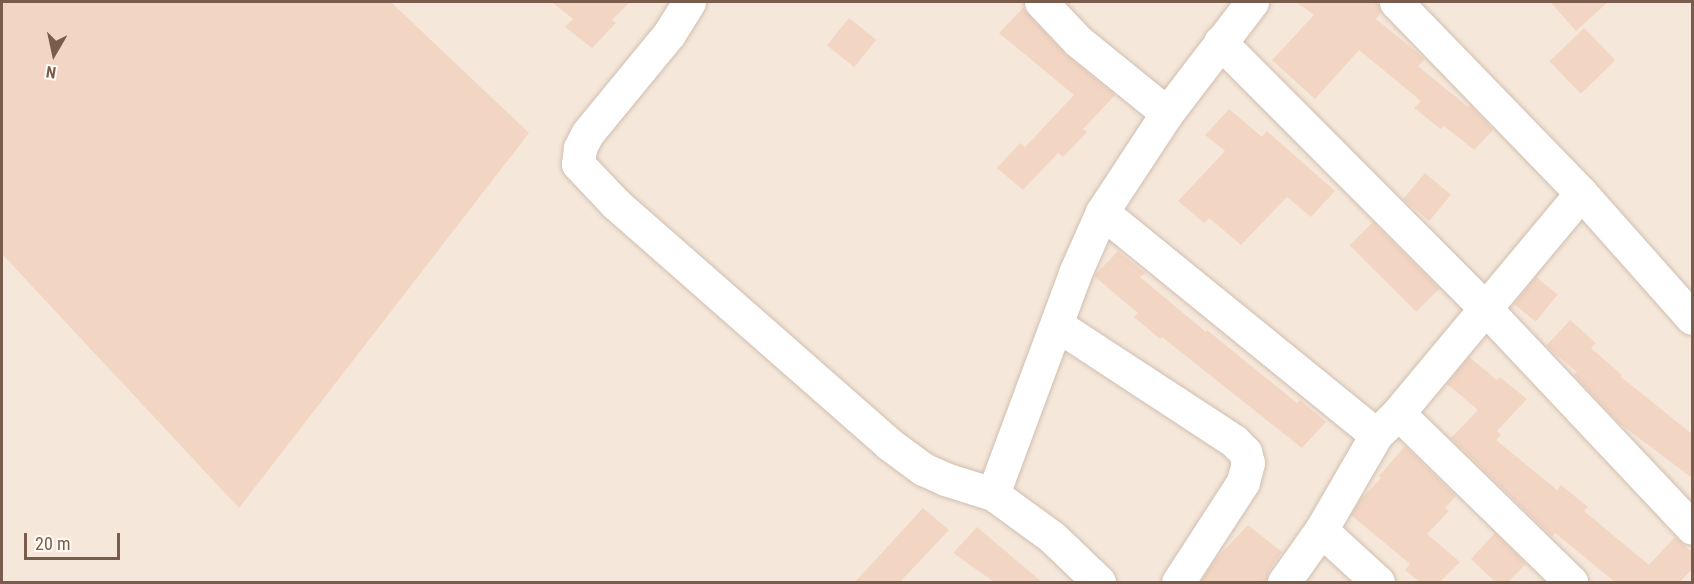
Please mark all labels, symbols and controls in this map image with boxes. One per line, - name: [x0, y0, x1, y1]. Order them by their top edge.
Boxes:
- north arrow: [24, 24, 84, 84]
- text: N: [45, 62, 57, 82]
- scale bar: [27, 521, 123, 559]
- text: 20 m: [35, 533, 70, 554]

